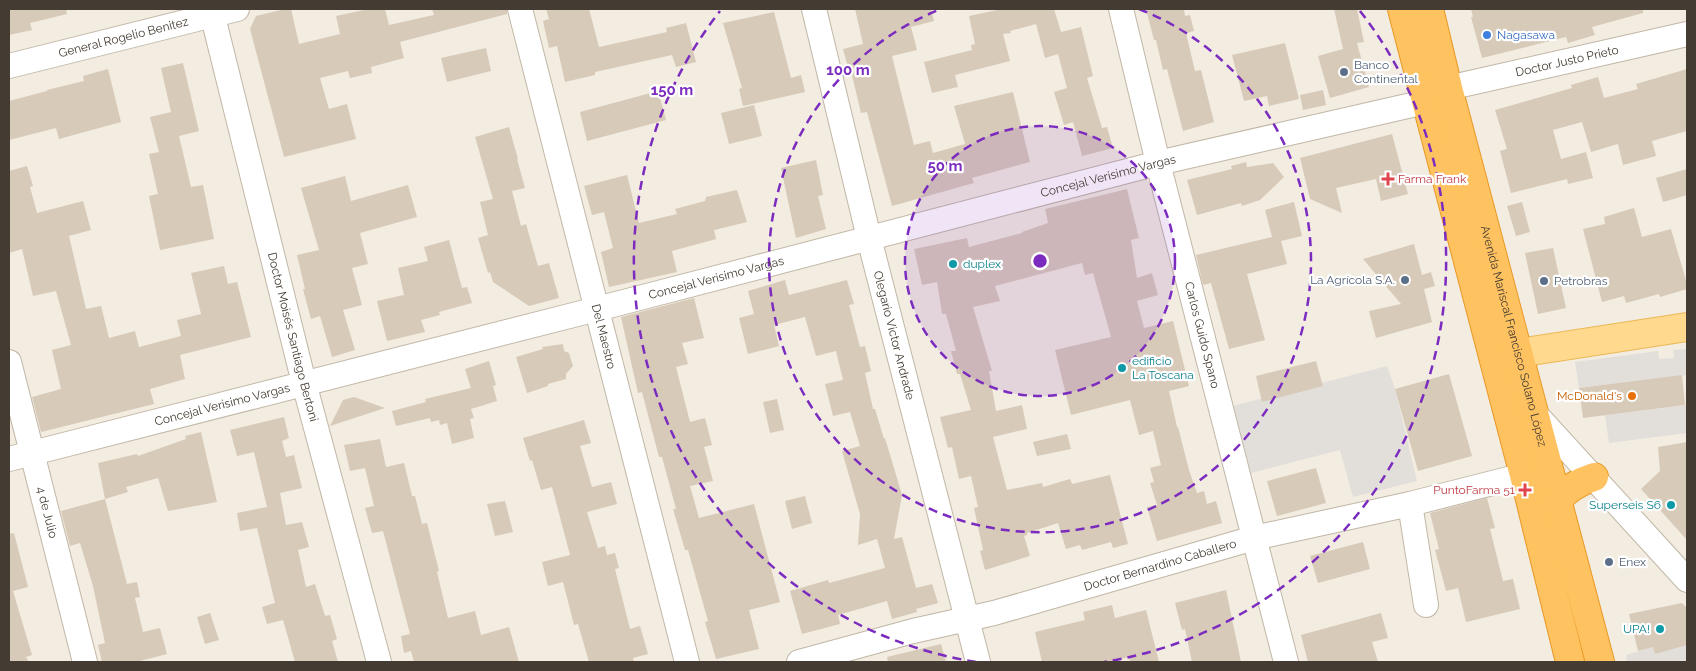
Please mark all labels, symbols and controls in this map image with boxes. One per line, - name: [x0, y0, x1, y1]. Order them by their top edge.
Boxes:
- street label: General Rogelio Benitez: [57, 14, 190, 60]
- place label: Nagasawa: [1497, 28, 1555, 42]
- marker: Nagasawa: [1481, 29, 1493, 41]
- street label: Doctor Justo Prieto: [1514, 43, 1620, 80]
- place label: Banco Continental: [1354, 58, 1418, 86]
- text: 100 m: [826, 61, 870, 79]
- marker: Banco Continental: [1338, 66, 1350, 78]
- text: 150 m: [651, 81, 693, 99]
- street label: Concejal Verisimo Vargas: [1039, 152, 1177, 200]
- text: 50 m: [927, 157, 963, 175]
- place label: Farma Frank: [1398, 172, 1467, 186]
- marker: Farma Frank: [1382, 173, 1394, 185]
- street label: Avenida Mariscal Francisco Solano López: [1478, 224, 1550, 448]
- street label: Doctor Moisés Santiago Bertoni: [265, 251, 321, 423]
- centre of rings: [1031, 252, 1049, 270]
- street label: Concejal Verisimo Vargas: [647, 254, 785, 302]
- place label: duplex: [963, 257, 1001, 271]
- marker: duplex: [947, 258, 959, 270]
- street label: Olegario Victor Andrade: [871, 269, 917, 401]
- place label: La Agrícola S.A.: [1310, 273, 1395, 287]
- marker: La Agrícola S.A.: [1399, 274, 1411, 286]
- place label: Petrobras: [1554, 274, 1608, 288]
- marker: Petrobras: [1538, 275, 1550, 287]
- street label: Carlos Guido Spano: [1182, 280, 1223, 390]
- street label: Del Maestro: [589, 302, 619, 370]
- place label: edificio La Toscana: [1132, 354, 1194, 382]
- marker: edificio La Toscana: [1116, 362, 1128, 374]
- street label: Concejal Verisimo Vargas: [153, 381, 292, 429]
- place label: McDonald's: [1557, 389, 1622, 403]
- marker: McDonald's: [1626, 390, 1638, 402]
- place label: PuntoFarma 51: [1433, 483, 1515, 497]
- marker: PuntoFarma 51: [1519, 484, 1531, 496]
- street label: 4 de Julio: [34, 485, 60, 540]
- place label: Superseis S6: [1589, 498, 1661, 512]
- marker: Superseis S6: [1665, 499, 1677, 511]
- street label: Doctor Bernardino Caballero: [1082, 536, 1238, 594]
- place label: Enex: [1619, 555, 1646, 569]
- marker: Enex: [1603, 556, 1615, 568]
- place label: UPA!: [1623, 622, 1650, 636]
- marker: UPA!: [1654, 623, 1666, 635]

